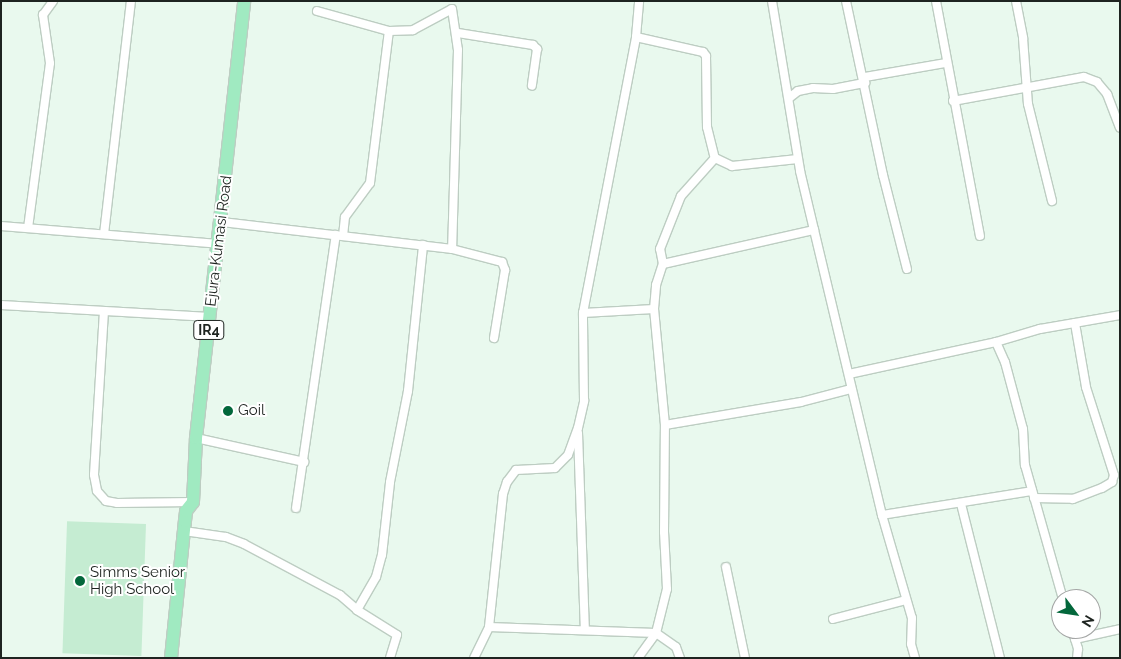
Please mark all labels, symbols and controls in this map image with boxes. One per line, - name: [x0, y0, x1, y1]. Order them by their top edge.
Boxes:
- street label: Ejura-Kumasi Road: [202, 175, 236, 307]
- road number: IR4: [193, 318, 225, 342]
- place label: Goil: [238, 402, 265, 420]
- marker: Goil: [222, 405, 234, 417]
- place label: Simms Senior High School: [90, 563, 185, 598]
- marker: Simms Senior High School: [74, 575, 86, 587]
- north arrow: [1051, 589, 1101, 639]
- text: N: [1078, 613, 1098, 630]

